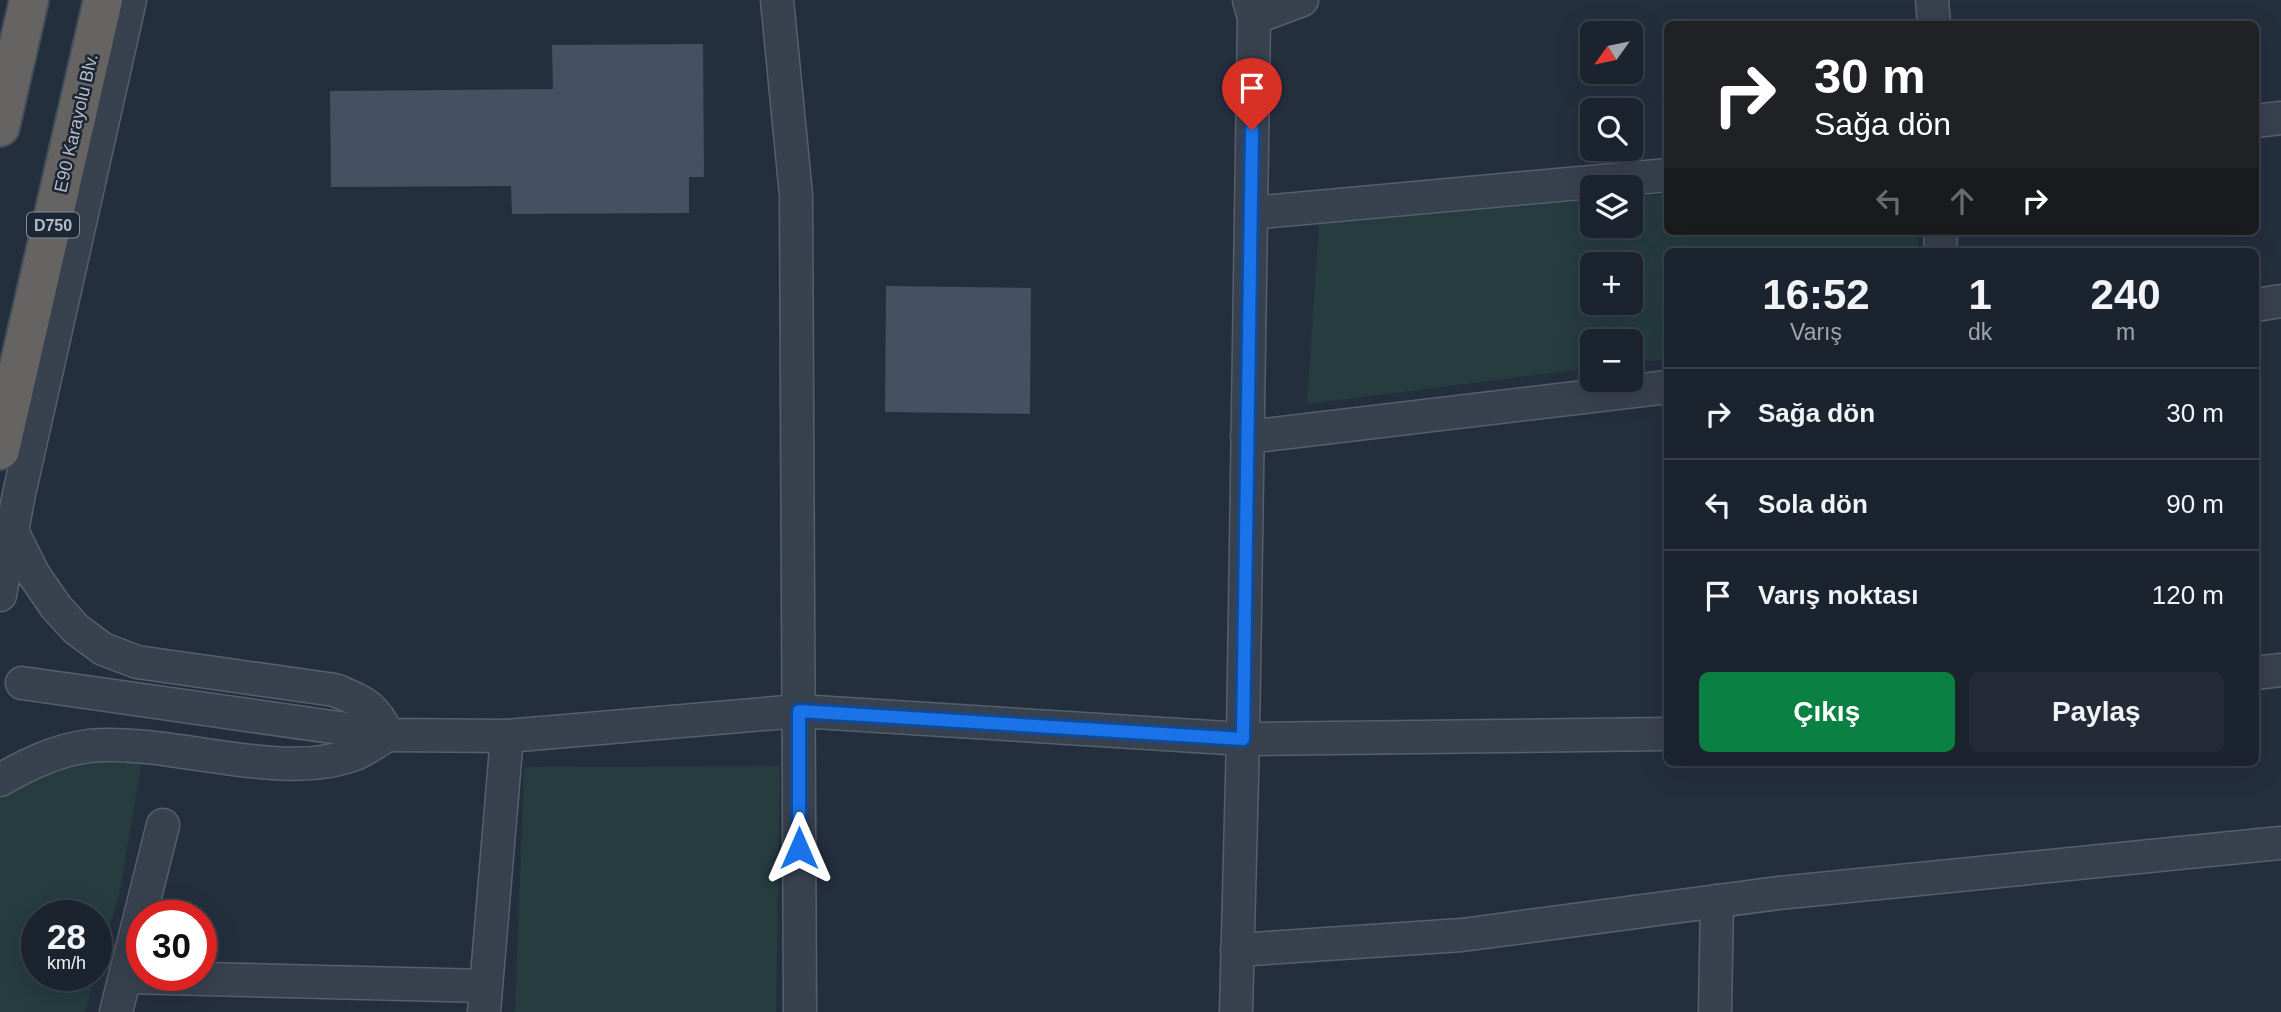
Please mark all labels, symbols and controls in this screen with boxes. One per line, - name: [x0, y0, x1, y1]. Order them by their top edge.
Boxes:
- north arrow: [1580, 21, 1643, 84]
- map controls: [1580, 21, 1643, 392]
- icon: right: [1699, 49, 1790, 140]
- text: 30 m: [1814, 49, 1926, 103]
- street label: E90 Karayolu Blv.: [50, 52, 102, 194]
- pin: [1222, 58, 1282, 130]
- icon: arrive: [1233, 69, 1271, 107]
- button: search: [1580, 98, 1643, 161]
- text: Sağa dön: [1814, 106, 1951, 142]
- button: layers: [1580, 175, 1643, 238]
- icon: left: [1870, 182, 1908, 220]
- icon: ahead: [1943, 182, 1981, 220]
- icon: right: [2016, 182, 2054, 220]
- road number: D750: [27, 213, 79, 238]
- button: +: [1580, 252, 1643, 315]
- text: 16:52: [1762, 271, 1870, 318]
- text: 1: [1968, 271, 1992, 318]
- text: 240: [2091, 271, 2161, 318]
- text: Varış: [1790, 319, 1842, 345]
- text: dk: [1968, 319, 1992, 345]
- text: m: [2116, 319, 2135, 345]
- button: −: [1580, 329, 1643, 392]
- icon: right: [1699, 395, 1737, 433]
- text: Sağa dön: [1758, 398, 1875, 428]
- text: 30 m: [2166, 398, 2224, 428]
- icon: left: [1699, 486, 1737, 524]
- text: Sola dön: [1758, 489, 1868, 519]
- text: 90 m: [2166, 489, 2224, 519]
- icon: arrive: [1699, 577, 1737, 615]
- text: Varış noktası: [1758, 580, 1918, 610]
- text: 120 m: [2152, 580, 2224, 610]
- button: Çıkış: [1699, 672, 1955, 752]
- button: Paylaş: [1969, 672, 2224, 752]
- position arrow: [762, 811, 836, 885]
- speed limit sign: 30: [126, 900, 217, 991]
- text: 28: [47, 917, 86, 956]
- text: km/h: [47, 953, 86, 973]

